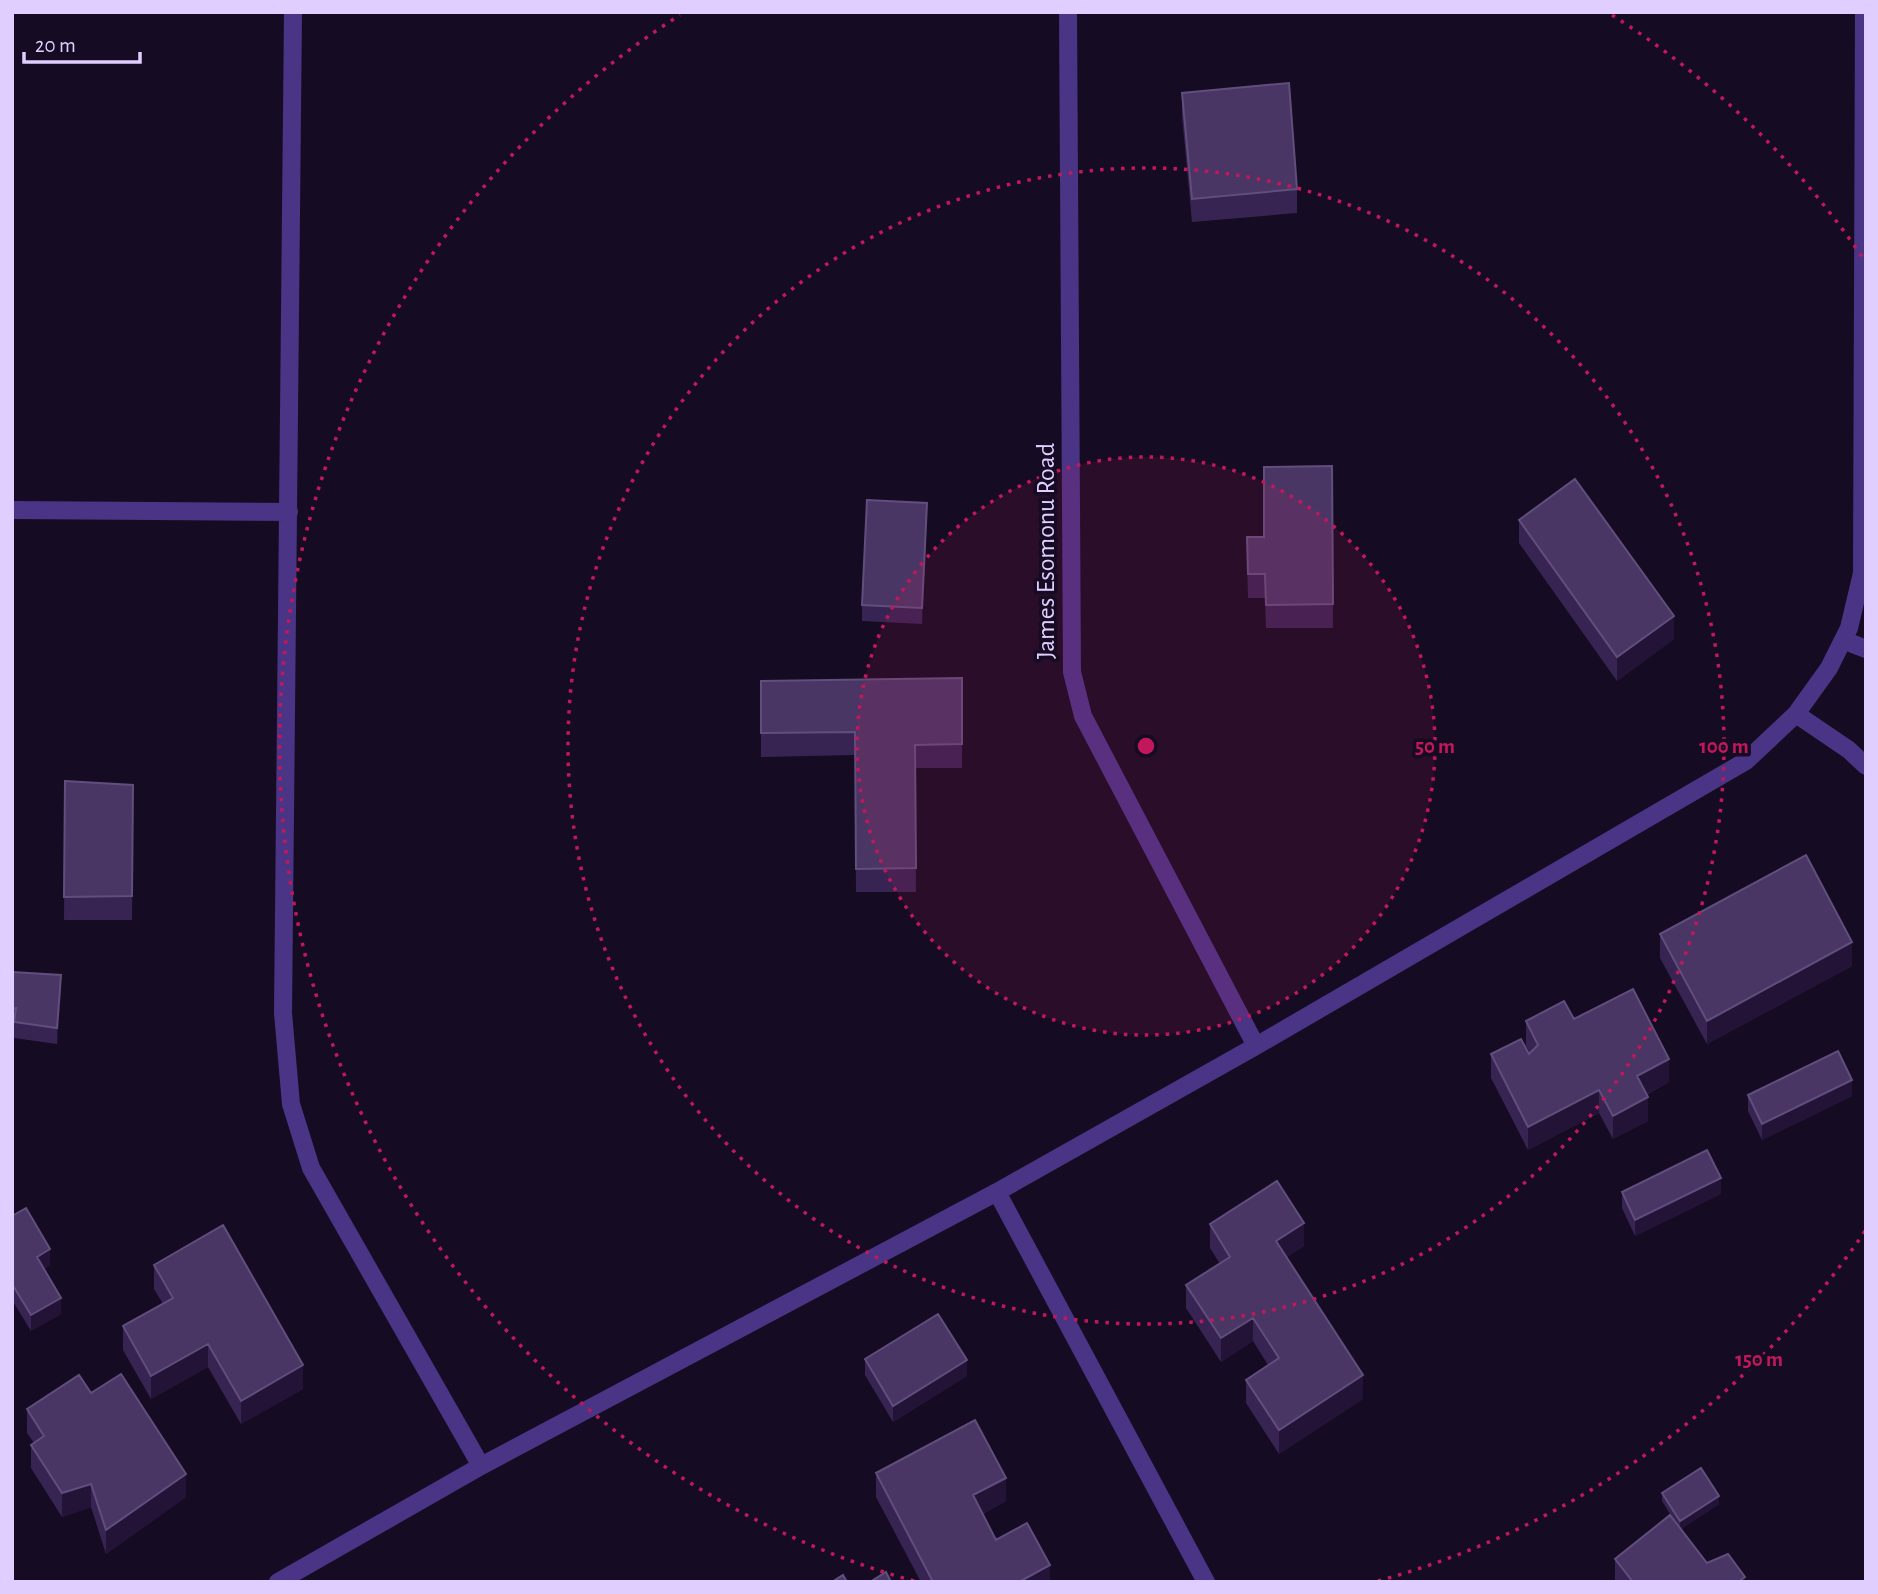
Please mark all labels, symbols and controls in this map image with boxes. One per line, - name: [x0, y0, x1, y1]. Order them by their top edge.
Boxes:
- scale bar: [24, 21, 140, 65]
- text: 20 m: [35, 35, 76, 56]
- street label: James Esomonu Road: [1033, 443, 1059, 659]
- centre of rings: [1134, 734, 1158, 758]
- text: 50 m: [1415, 736, 1455, 757]
- text: 100 m: [1699, 736, 1749, 757]
- text: 150 m: [1735, 1349, 1783, 1370]

